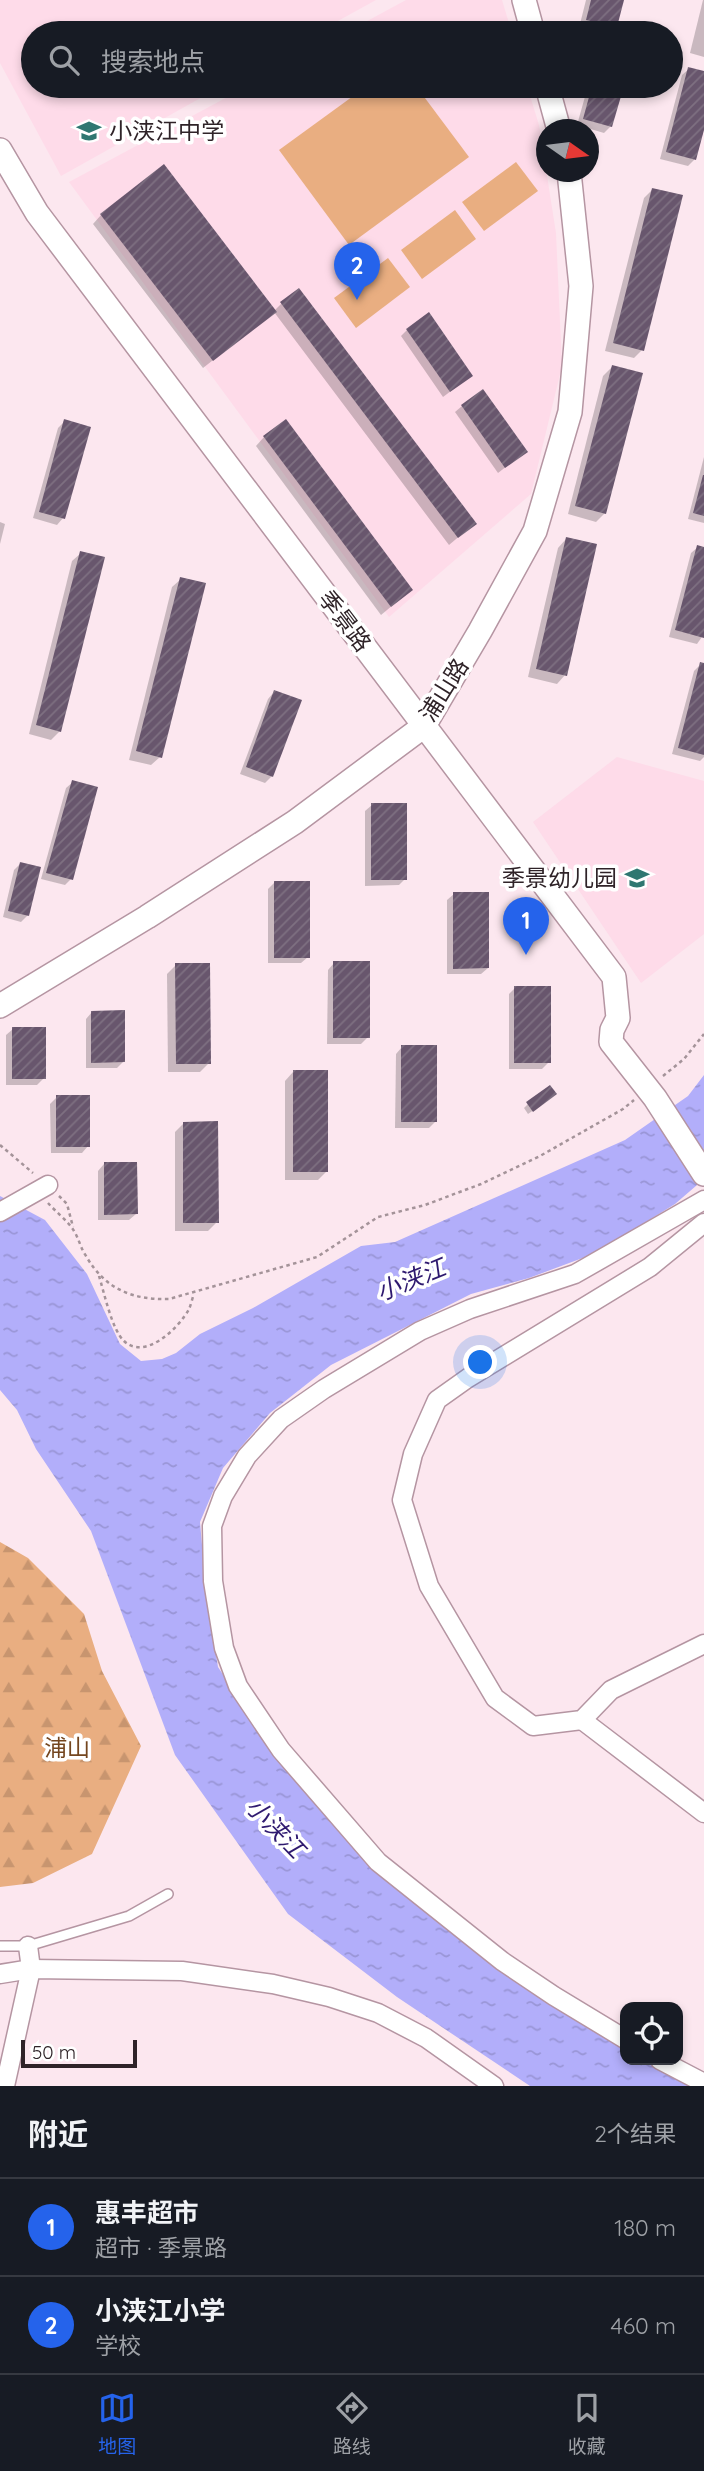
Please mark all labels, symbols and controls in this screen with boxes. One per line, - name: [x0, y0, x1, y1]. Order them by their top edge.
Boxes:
- search box: [21, 21, 683, 98]
- icon: search: [45, 41, 83, 79]
- text: 搜索地点: [101, 45, 205, 78]
- place label: 小浃江中学: [109, 116, 224, 145]
- school or university icon: 小浃江中学: [75, 117, 103, 145]
- north arrow: [536, 119, 599, 182]
- pin: 2: [334, 242, 380, 300]
- street label: 季景路: [313, 584, 378, 657]
- street label: 浦山路: [413, 653, 474, 727]
- place label: 季景幼儿园: [502, 863, 617, 892]
- school or university icon: 季景幼儿园: [623, 864, 651, 892]
- pin: 1: [503, 897, 549, 955]
- water label: 小浃江: [372, 1251, 452, 1306]
- your location: [463, 1345, 497, 1379]
- park label: 浦山: [44, 1733, 90, 1762]
- water label: 小浃江: [240, 1791, 314, 1866]
- map controls: [620, 2002, 683, 2065]
- button: locate: [620, 2002, 683, 2065]
- scale bar: [21, 2037, 136, 2069]
- text: 50 m: [32, 2040, 76, 2064]
- text: 附近: [28, 2115, 88, 2153]
- text: 2个结果: [594, 2119, 676, 2148]
- text: 惠丰超市: [95, 2196, 199, 2229]
- text: 1: [47, 2213, 55, 2242]
- text: 180 m: [614, 2213, 676, 2242]
- text: 超市 · 季景路: [95, 2233, 227, 2262]
- text: 小浃江小学: [95, 2294, 225, 2327]
- text: 2: [44, 2311, 58, 2340]
- text: 460 m: [611, 2311, 676, 2340]
- text: 学校: [95, 2331, 141, 2360]
- tab: 地图: [98, 2389, 136, 2458]
- tab: 路线: [333, 2389, 371, 2458]
- tab: 收藏: [568, 2389, 606, 2458]

